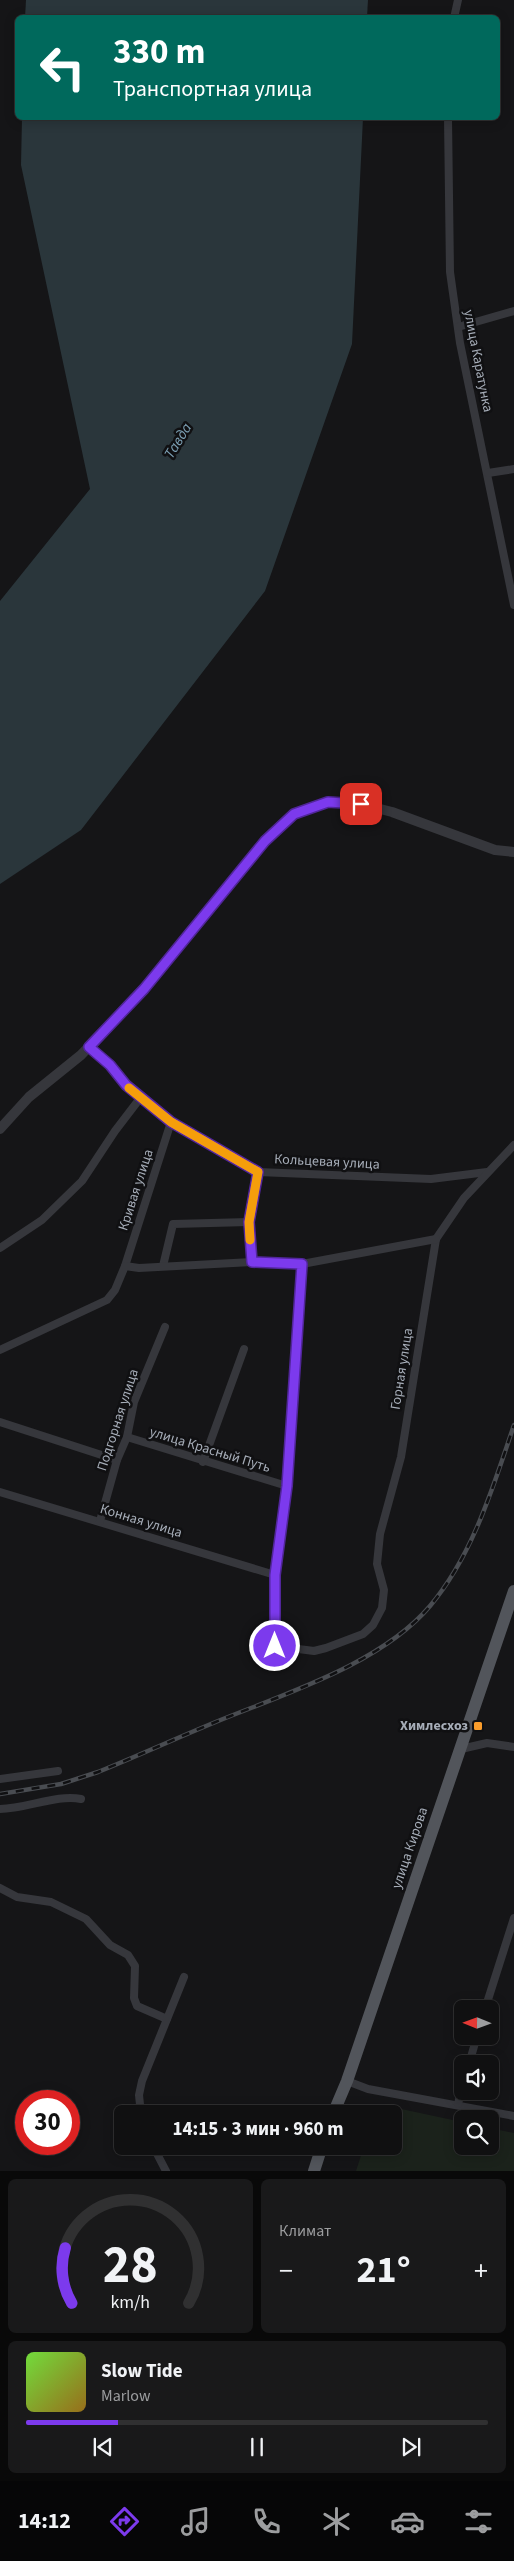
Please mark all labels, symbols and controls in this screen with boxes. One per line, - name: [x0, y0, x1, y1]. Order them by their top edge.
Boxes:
- text: 330 m: [113, 27, 205, 77]
- icon: left: [30, 35, 95, 100]
- text: Транспортная улица: [113, 73, 312, 105]
- street label: улица Каратунка: [458, 308, 498, 414]
- water label: Тавда: [159, 419, 197, 463]
- pin: [340, 783, 382, 825]
- icon: arrive: [347, 790, 375, 818]
- street label: Кривая улица: [113, 1147, 159, 1233]
- street label: Кольцевая улица: [274, 1149, 380, 1175]
- street label: Горная улица: [386, 1327, 418, 1411]
- street label: Подгорная улица: [92, 1366, 144, 1474]
- street label: улица Красный Путь: [147, 1422, 273, 1478]
- street label: Конная улица: [97, 1499, 185, 1543]
- position arrow: [248, 1619, 300, 1671]
- place label: Химлесхоз: [400, 1716, 468, 1736]
- marker: Химлесхоз: [472, 1720, 484, 1732]
- street label: улица Кирова: [387, 1805, 433, 1891]
- north arrow: [454, 2000, 499, 2045]
- map controls: [454, 2000, 499, 2155]
- button: sound: [454, 2055, 499, 2100]
- speed limit sign: 30: [15, 2090, 80, 2155]
- button: search: [454, 2110, 499, 2155]
- text: 14:15 · 3 мин · 960 m: [172, 2116, 344, 2143]
- text: Климат: [279, 2220, 331, 2242]
- text: 28: [103, 2229, 158, 2303]
- text: 21°: [357, 2243, 411, 2297]
- text: −: [279, 2251, 293, 2291]
- text: +: [474, 2251, 488, 2291]
- text: km/h: [111, 2290, 150, 2315]
- text: Slow Tide: [101, 2358, 182, 2385]
- text: Marlow: [101, 2385, 150, 2407]
- icon: previous: [89, 2433, 117, 2461]
- icon: pause: [243, 2433, 271, 2461]
- icon: next: [397, 2433, 425, 2461]
- icon: directions: [107, 2504, 142, 2539]
- icon: music: [178, 2504, 213, 2539]
- icon: phone: [249, 2504, 284, 2539]
- icon: climate: [319, 2504, 354, 2539]
- icon: car: [390, 2504, 425, 2539]
- icon: filters: [461, 2504, 496, 2539]
- text: 14:12: [18, 2505, 71, 2537]

